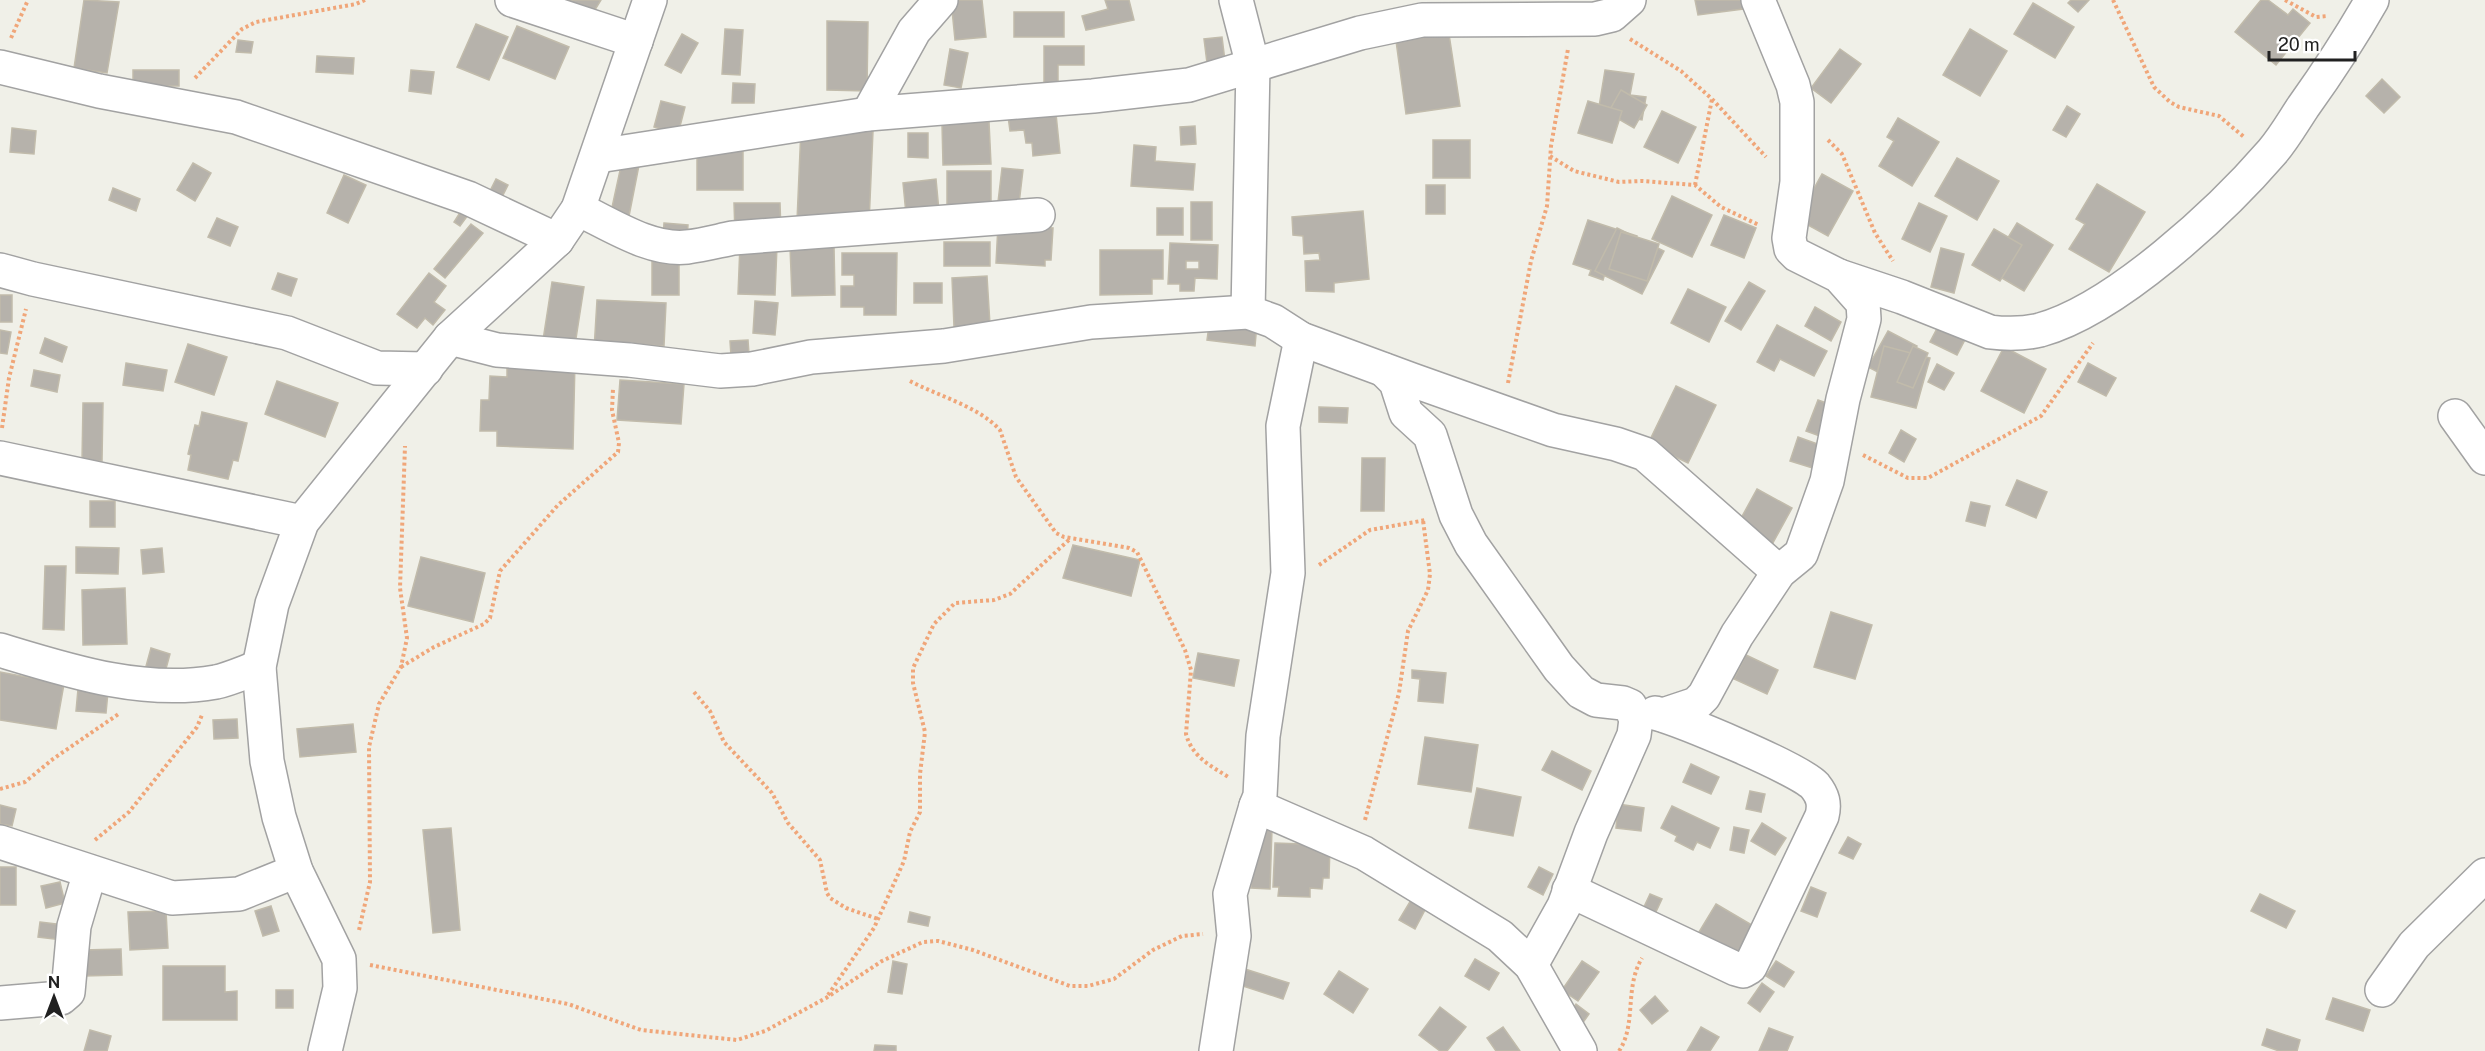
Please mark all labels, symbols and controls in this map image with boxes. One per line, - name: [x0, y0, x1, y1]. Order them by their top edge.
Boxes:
- scale bar: [2269, 24, 2354, 62]
- text: 20 m: [2278, 34, 2320, 55]
- north arrow: [24, 967, 84, 1027]
- text: N: [48, 973, 60, 992]

